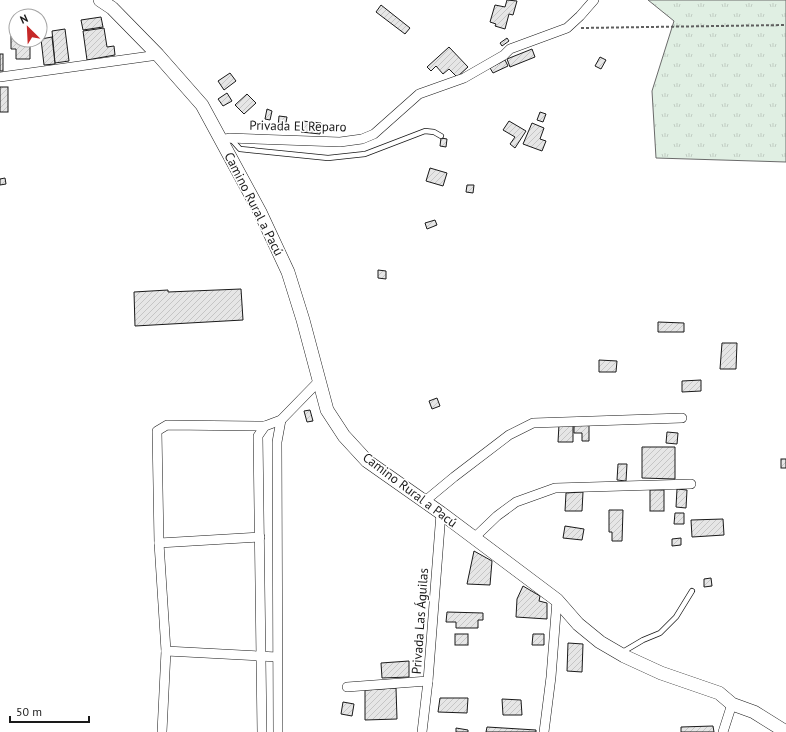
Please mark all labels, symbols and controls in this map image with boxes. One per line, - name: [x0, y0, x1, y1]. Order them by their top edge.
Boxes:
- north arrow: [8, 8, 48, 48]
- text: N: [18, 11, 30, 27]
- street label: Privada El Reparo: [249, 117, 347, 135]
- street label: Camino Rural a Pacú: [221, 149, 287, 259]
- street label: Camino Rural a Pacú: [359, 449, 461, 531]
- street label: Privada Las Águilas: [408, 567, 432, 675]
- scale bar: [10, 698, 89, 724]
- text: 50 m: [16, 704, 42, 719]

